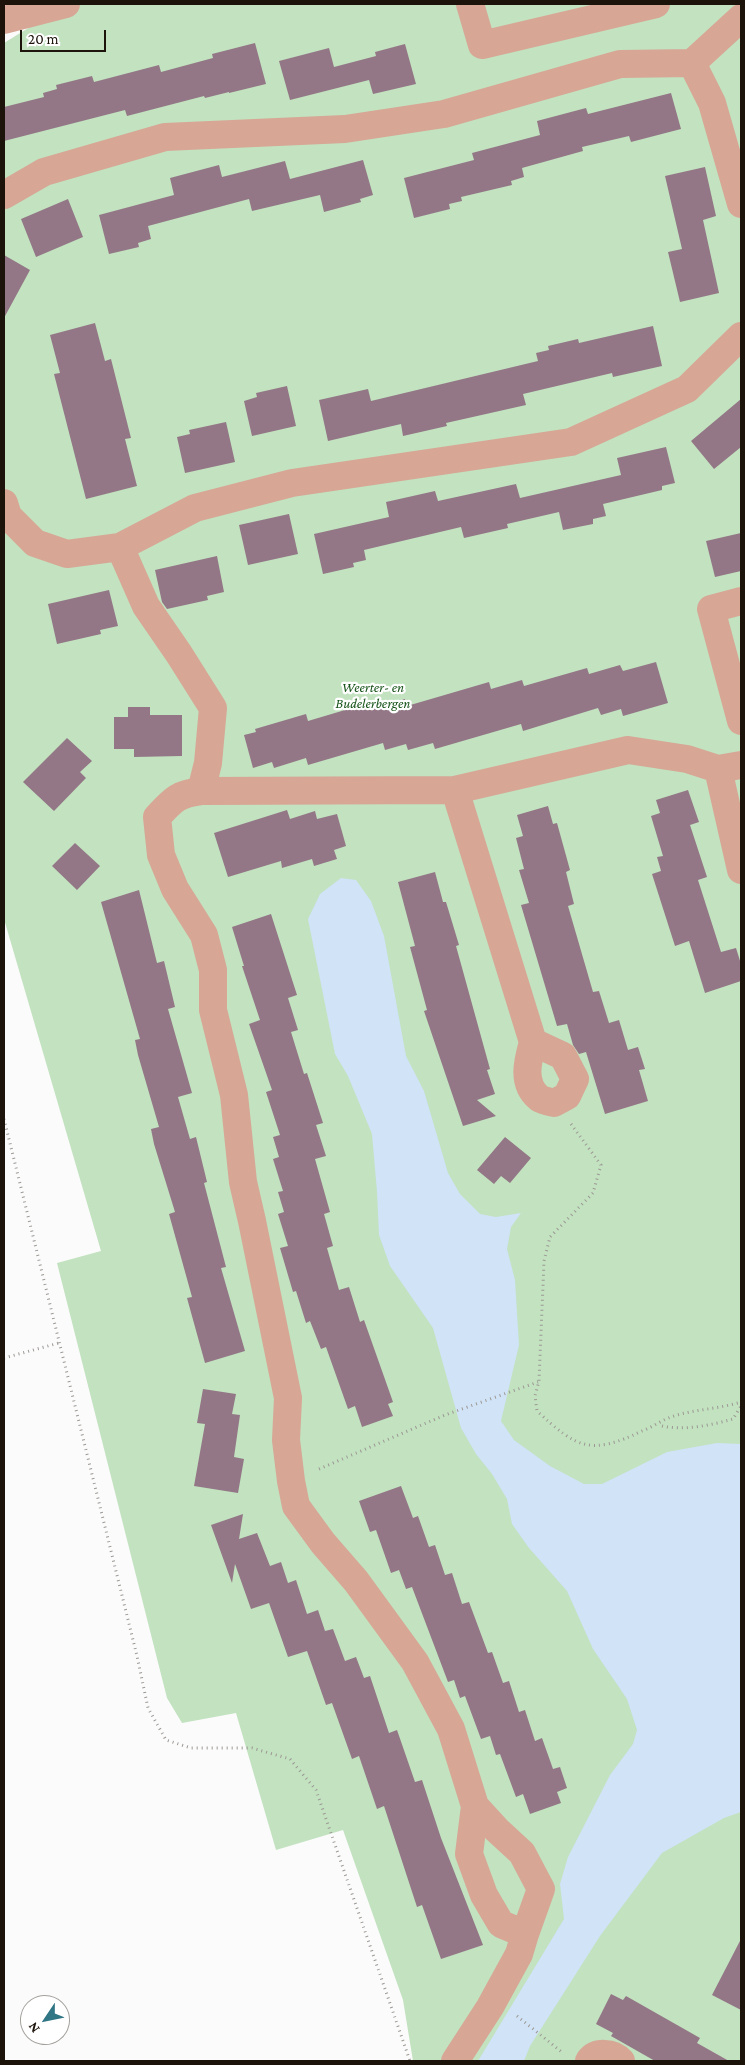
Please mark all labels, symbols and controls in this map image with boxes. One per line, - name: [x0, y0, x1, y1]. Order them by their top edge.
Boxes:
- scale bar: [22, 20, 109, 52]
- text: 20 m: [28, 31, 59, 47]
- park label: Weerter- en Budelerbergen: [336, 680, 410, 712]
- north arrow: [20, 1995, 70, 2045]
- text: N: [24, 2019, 43, 2036]

